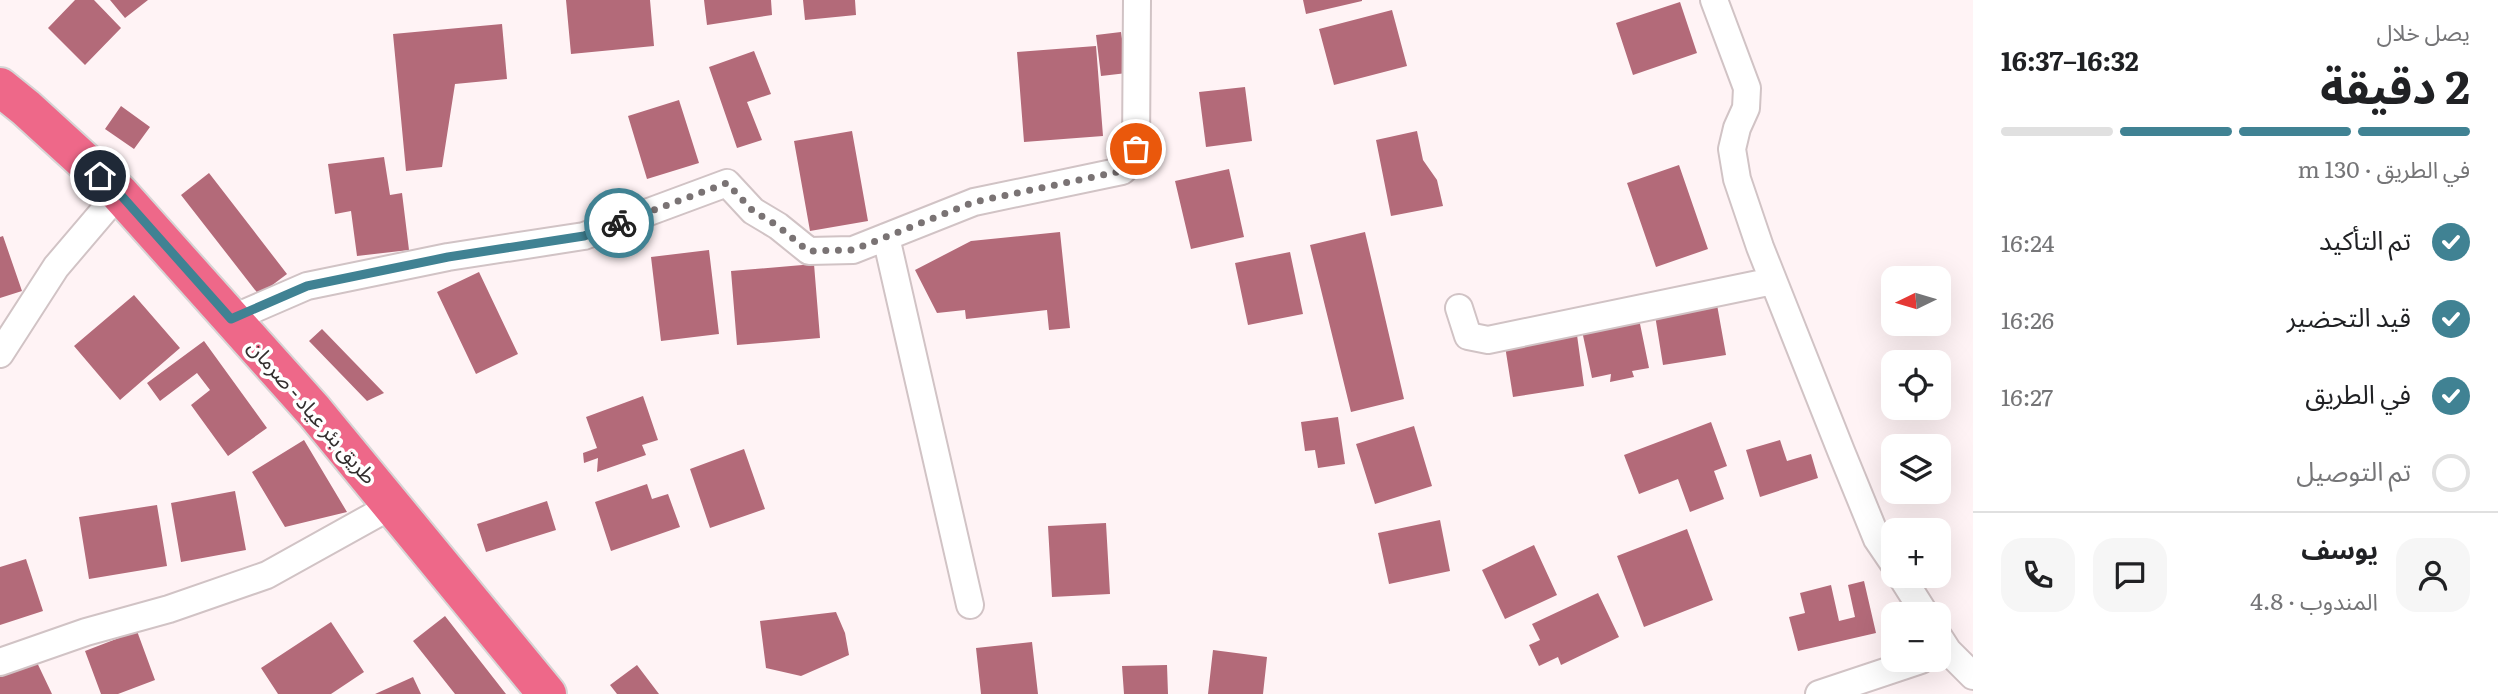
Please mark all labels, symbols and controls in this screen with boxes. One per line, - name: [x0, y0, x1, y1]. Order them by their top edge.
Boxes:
- text: يصل خلال: [2377, 14, 2470, 48]
- text: 16:32–16:37: [2001, 40, 2139, 79]
- text: 2 دقيقة: [2320, 50, 2470, 118]
- pin: [1106, 119, 1166, 179]
- icon: bag: [1117, 130, 1155, 168]
- pin: [70, 146, 130, 206]
- text: في الطريق · 130 m: [2298, 151, 2470, 185]
- icon: home: [81, 157, 119, 195]
- courier: [584, 188, 654, 258]
- icon: bike: [600, 204, 638, 242]
- text: تم التأكيد: [2319, 219, 2411, 258]
- icon: check: [2432, 223, 2470, 261]
- text: 16:24: [2001, 225, 2054, 259]
- north arrow: [1881, 266, 1951, 336]
- map controls: [1881, 266, 1951, 672]
- text: قيد التحضير: [2287, 296, 2411, 335]
- icon: check: [2432, 300, 2470, 338]
- text: 16:26: [2001, 302, 2054, 336]
- street label: طريق بئر عياد - صرمان: [242, 331, 386, 490]
- button: locate: [1881, 350, 1951, 420]
- text: في الطريق: [2305, 373, 2411, 412]
- icon: check: [2432, 377, 2470, 415]
- text: 16:27: [2001, 379, 2053, 413]
- button: layers: [1881, 434, 1951, 504]
- text: تم التوصيل: [2296, 450, 2411, 489]
- button: +: [1881, 518, 1951, 588]
- text: يوسف: [2301, 528, 2378, 567]
- button: phone: [2001, 538, 2075, 612]
- button: chat: [2093, 538, 2167, 612]
- button: person: [2396, 538, 2470, 612]
- text: المندوب · 4.8: [2250, 583, 2378, 617]
- button: −: [1881, 602, 1951, 672]

